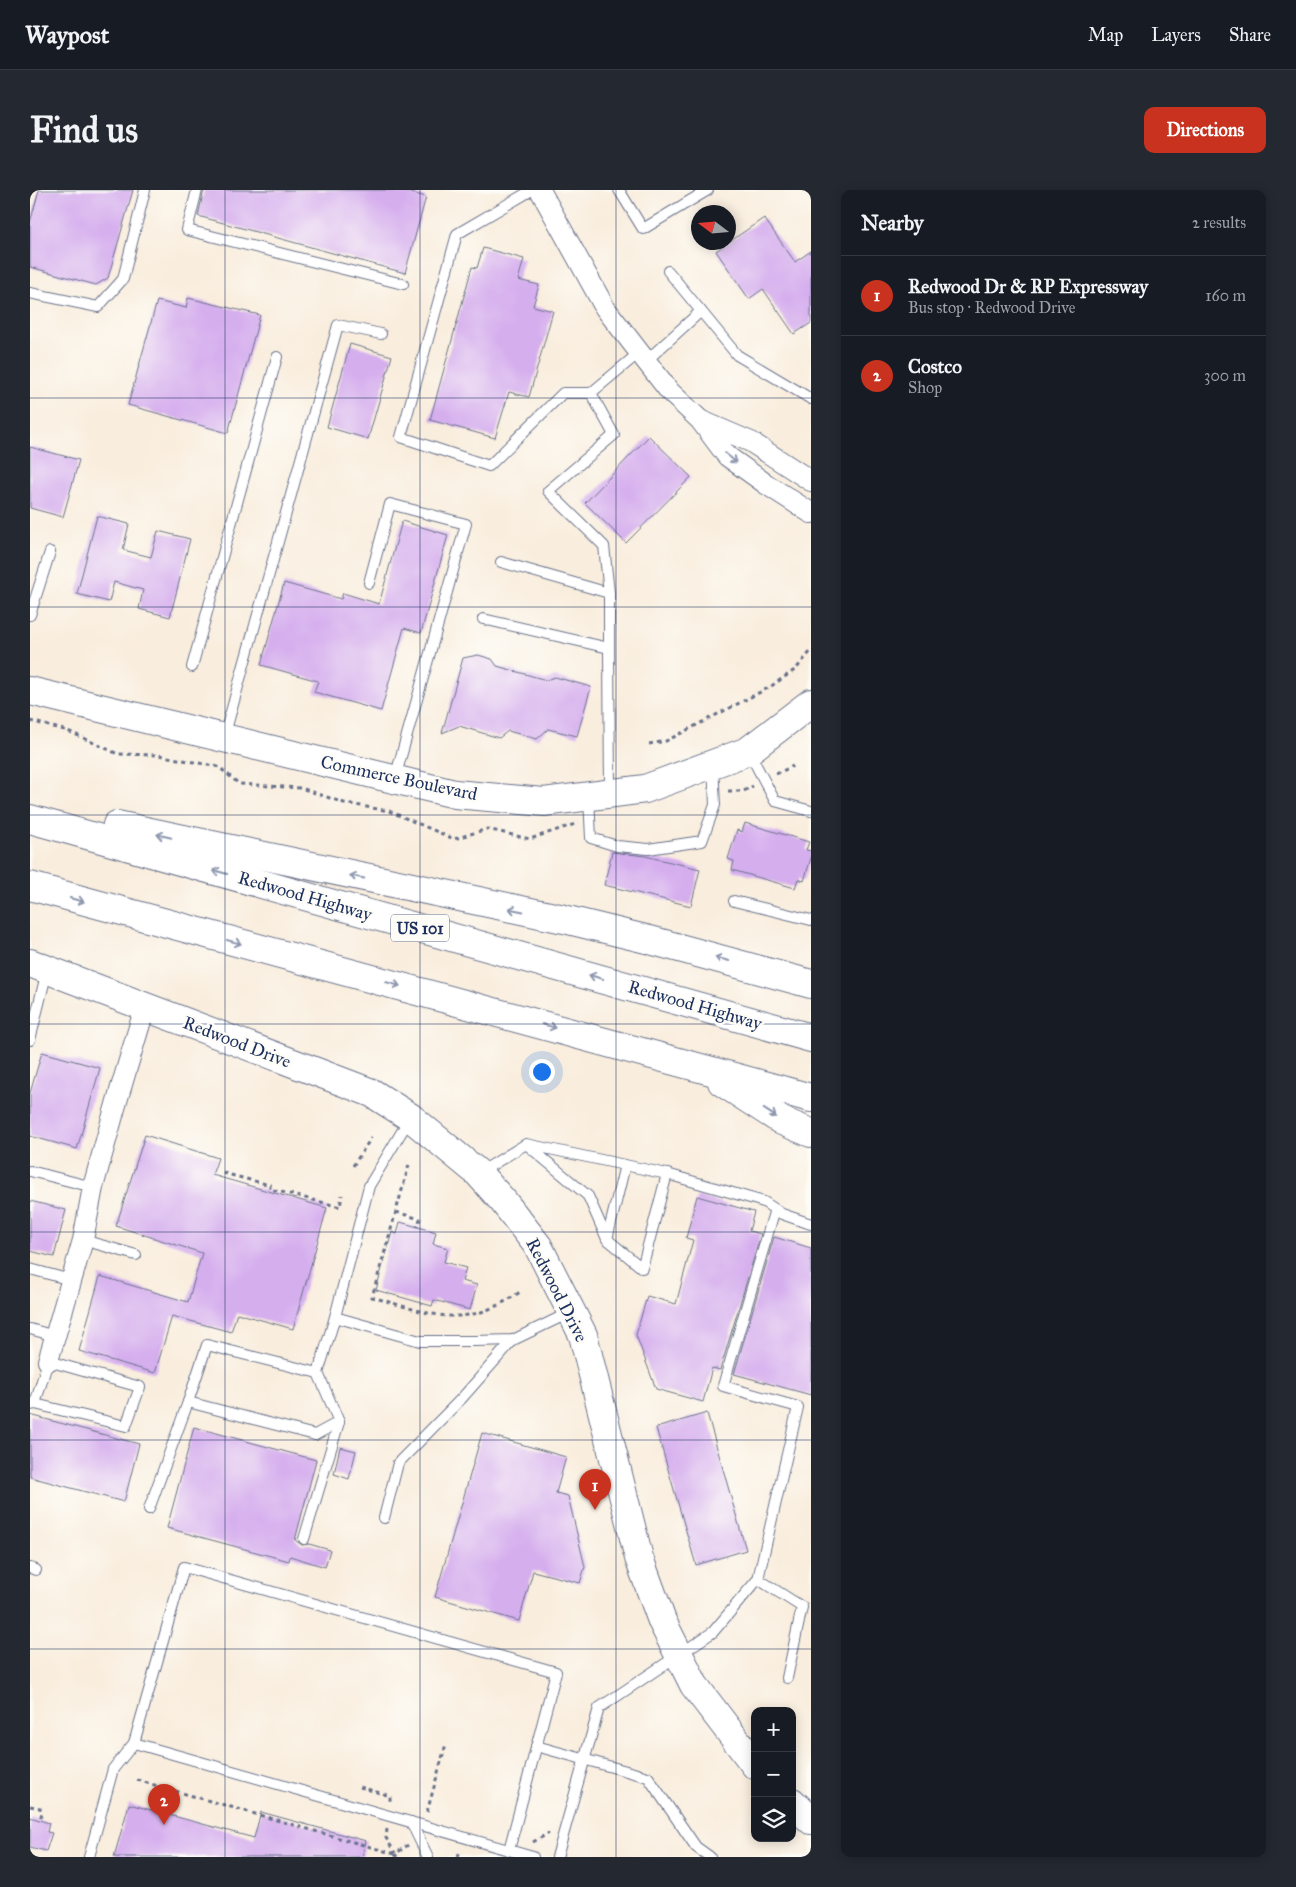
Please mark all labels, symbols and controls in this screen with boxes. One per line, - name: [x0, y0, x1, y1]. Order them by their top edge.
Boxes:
- text: Waypost: [25, 20, 109, 50]
- text: Map: [1088, 24, 1123, 46]
- text: Layers: [1151, 24, 1201, 46]
- text: Share: [1229, 24, 1271, 46]
- button: Directions: [1144, 107, 1266, 153]
- text: Find us: [30, 109, 138, 152]
- north arrow: [691, 205, 736, 250]
- text: Nearby: [861, 210, 924, 236]
- text: 2 results: [1192, 213, 1246, 232]
- text: Redwood Dr & RP Expressway: [908, 275, 1148, 298]
- text: 1: [874, 286, 880, 305]
- text: 160 m: [1205, 286, 1246, 305]
- text: Bus stop · Redwood Drive: [908, 298, 1075, 317]
- text: Costco: [908, 355, 962, 378]
- text: 2: [873, 366, 881, 385]
- text: 300 m: [1204, 366, 1246, 385]
- text: Shop: [908, 378, 942, 397]
- one-way arrow: [724, 452, 737, 464]
- street label: Commerce Boulevard: [319, 751, 479, 805]
- one-way arrow: [156, 831, 172, 840]
- street label: Redwood Highway: [235, 866, 375, 927]
- one-way arrow: [212, 867, 228, 876]
- one-way arrow: [349, 872, 365, 881]
- one-way arrow: [68, 895, 84, 905]
- one-way arrow: [509, 905, 525, 914]
- road number: US 101: [391, 914, 449, 941]
- one-way arrow: [225, 938, 241, 947]
- one-way arrow: [715, 954, 731, 964]
- one-way arrow: [588, 972, 604, 982]
- street label: Redwood Highway: [625, 975, 765, 1036]
- one-way arrow: [384, 980, 400, 989]
- street label: Redwood Drive: [180, 1011, 294, 1073]
- one-way arrow: [541, 1022, 557, 1032]
- your location: [529, 1059, 555, 1085]
- one-way arrow: [763, 1108, 777, 1118]
- street label: Redwood Drive: [521, 1234, 593, 1346]
- pin: 1: [579, 1469, 611, 1510]
- map controls: [751, 1707, 796, 1842]
- button: +: [751, 1707, 796, 1752]
- button: −: [751, 1752, 796, 1797]
- pin: 2: [148, 1784, 180, 1825]
- button: layers: [751, 1797, 796, 1842]

